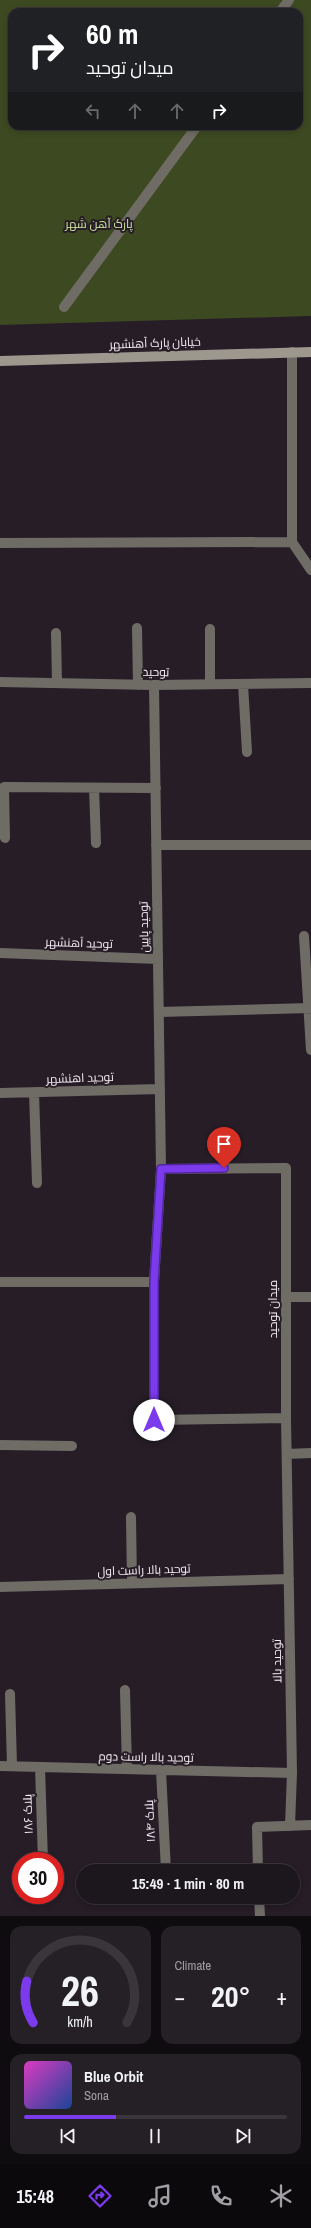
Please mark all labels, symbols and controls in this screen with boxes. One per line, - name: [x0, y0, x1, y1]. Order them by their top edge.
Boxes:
- text: 60 m: [86, 15, 138, 53]
- icon: right: [20, 24, 72, 76]
- text: میدان توحید: [86, 55, 174, 80]
- icon: left: [82, 100, 104, 122]
- icon: ahead: [124, 100, 146, 122]
- icon: ahead: [166, 100, 188, 122]
- icon: right: [208, 100, 230, 122]
- park label: پارک آهن شهر: [64, 216, 133, 233]
- street label: خیابان پارک آهنشهر: [108, 333, 201, 354]
- street label: توحید: [142, 664, 170, 680]
- street label: توحید پایین: [136, 900, 153, 953]
- street label: توحید آهنشهر: [44, 934, 114, 952]
- street label: توحید اهنشهر: [45, 1069, 115, 1087]
- pin: [207, 1127, 241, 1168]
- icon: arrive: [213, 1133, 235, 1155]
- street label: میدان توحید: [265, 1280, 281, 1338]
- position arrow: [133, 1399, 175, 1441]
- street label: توحید بالا راست اول: [97, 1560, 192, 1580]
- street label: توحید بالا: [269, 1638, 285, 1683]
- street label: توحید بالا راست دوم: [98, 1748, 195, 1766]
- street label: پلاک ۱۸۶: [19, 1793, 38, 1834]
- street label: پلاک ۱۸۴: [141, 1798, 160, 1843]
- speed limit sign: 30: [12, 1852, 64, 1904]
- text: 15:49 · 1 min · 80 m: [132, 1873, 244, 1894]
- text: Climate: [175, 1957, 211, 1974]
- text: 26: [61, 1963, 99, 2019]
- text: 20°: [211, 1976, 250, 2016]
- text: −: [175, 1982, 185, 2012]
- text: +: [276, 1982, 287, 2012]
- text: km/h: [68, 2012, 93, 2031]
- text: Blue Orbit: [84, 2066, 143, 2087]
- text: Sona: [84, 2087, 109, 2104]
- icon: previous: [57, 2125, 79, 2147]
- icon: pause: [144, 2125, 166, 2147]
- icon: next: [232, 2125, 254, 2147]
- icon: directions: [86, 2182, 114, 2210]
- icon: music: [146, 2182, 174, 2210]
- icon: phone: [207, 2182, 235, 2210]
- icon: climate: [267, 2182, 295, 2210]
- text: 15:48: [16, 2184, 54, 2209]

